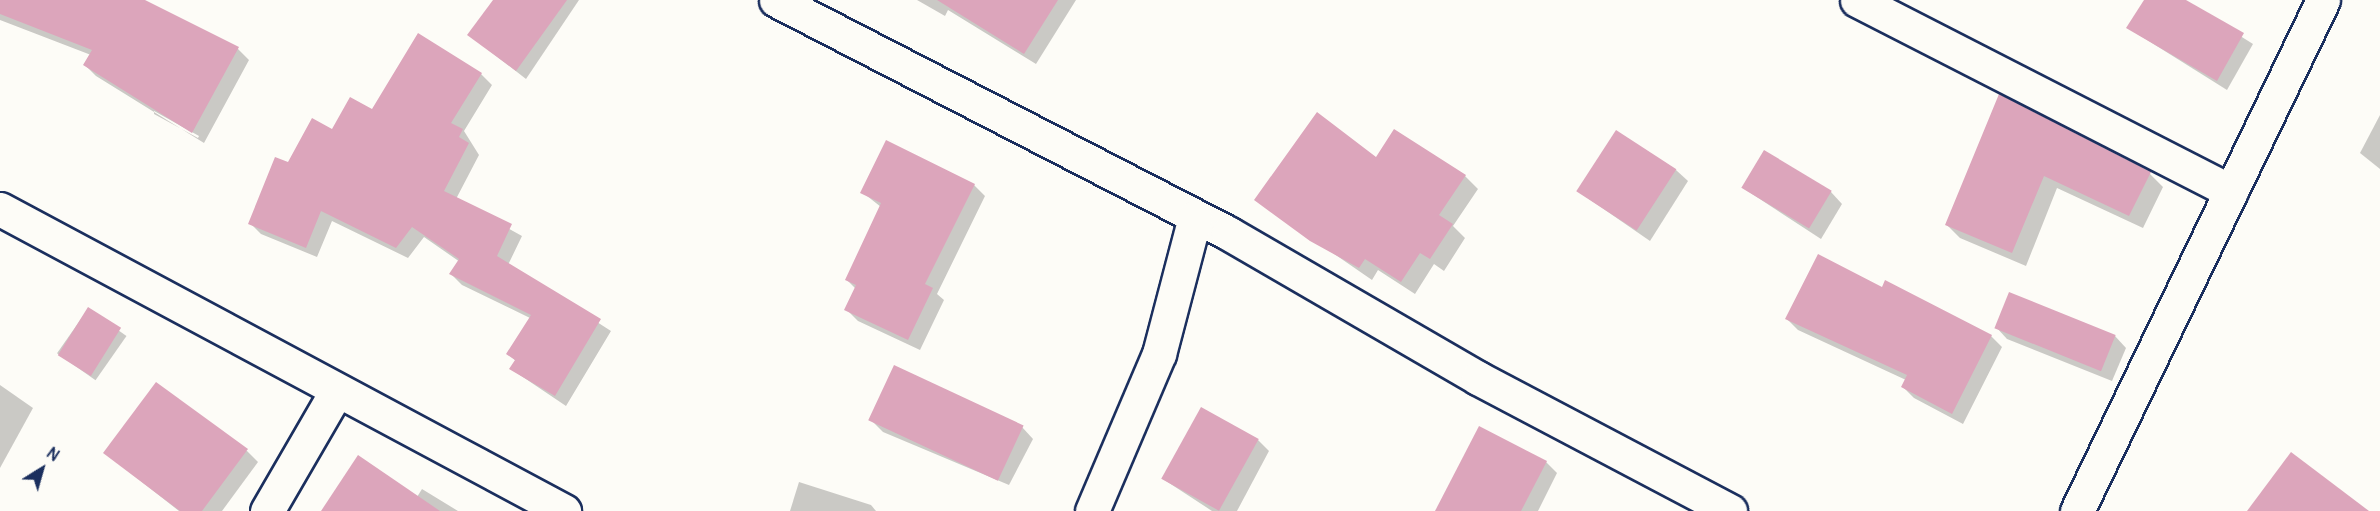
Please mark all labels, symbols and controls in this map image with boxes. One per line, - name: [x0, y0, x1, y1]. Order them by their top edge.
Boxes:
- north arrow: [12, 439, 72, 499]
- text: N: [42, 443, 63, 466]

